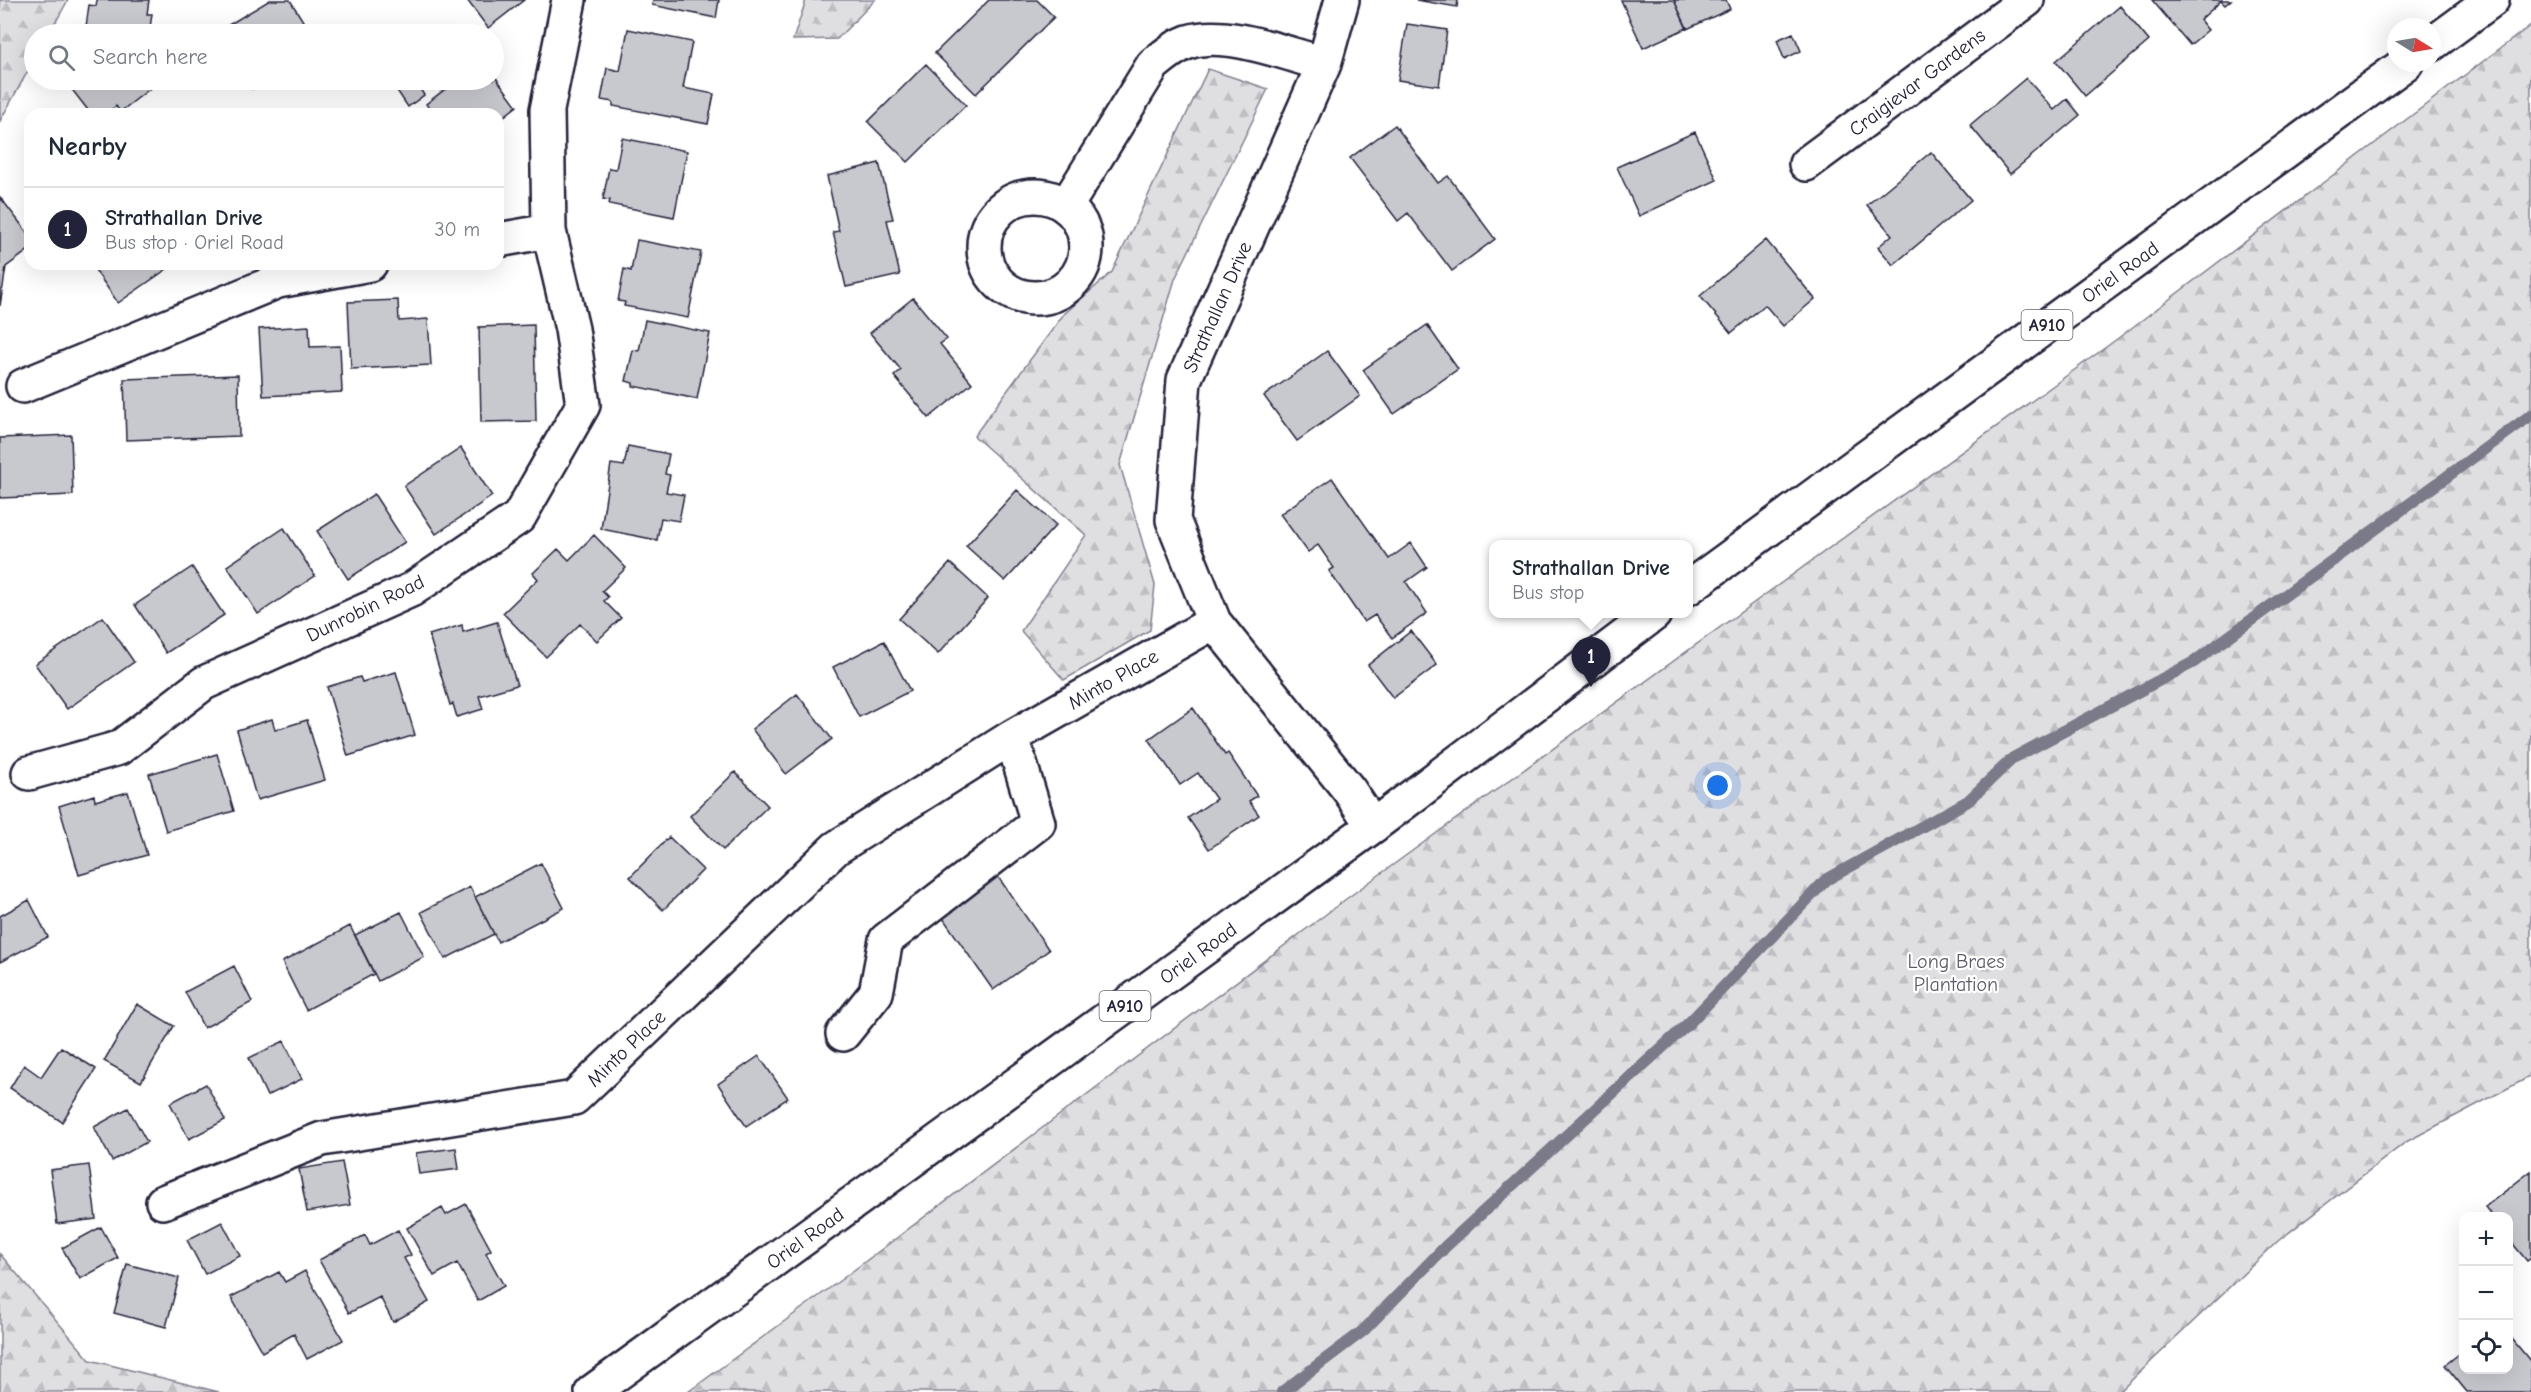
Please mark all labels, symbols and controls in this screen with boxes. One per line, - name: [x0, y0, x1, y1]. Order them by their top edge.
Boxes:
- north arrow: [2387, 18, 2441, 72]
- search box: [24, 24, 504, 90]
- street label: Craigievar Gardens: [1845, 24, 1990, 141]
- icon: search: [45, 41, 78, 74]
- text: Search here: [93, 44, 208, 70]
- text: Nearby: [48, 132, 127, 162]
- text: Strathallan Drive: [105, 205, 263, 231]
- text: 1: [64, 218, 71, 241]
- text: 30 m: [434, 218, 480, 241]
- text: Bus stop · Oriel Road: [105, 231, 284, 254]
- street label: Oriel Road: [2077, 237, 2163, 308]
- street label: Strathallan Drive: [1178, 238, 1257, 376]
- road number: A910: [2022, 310, 2072, 340]
- popup: [1489, 540, 1693, 618]
- text: Strathallan Drive: [1512, 555, 1670, 581]
- street label: Dunrobin Road: [303, 570, 428, 647]
- text: Bus stop: [1512, 581, 1584, 604]
- pin: 1: [1572, 638, 1610, 687]
- street label: Minto Place: [1064, 644, 1162, 714]
- your location: [1703, 771, 1732, 800]
- street label: Oriel Road: [1155, 918, 1241, 989]
- park label: Long Braes Plantation: [1907, 950, 2005, 996]
- road number: A910: [1100, 991, 1150, 1021]
- street label: Minto Place: [582, 1005, 670, 1091]
- street label: Oriel Road: [762, 1203, 848, 1274]
- map controls: [2459, 1212, 2513, 1374]
- button: +: [2459, 1212, 2513, 1266]
- button: −: [2459, 1266, 2513, 1320]
- button: locate: [2459, 1320, 2513, 1374]

